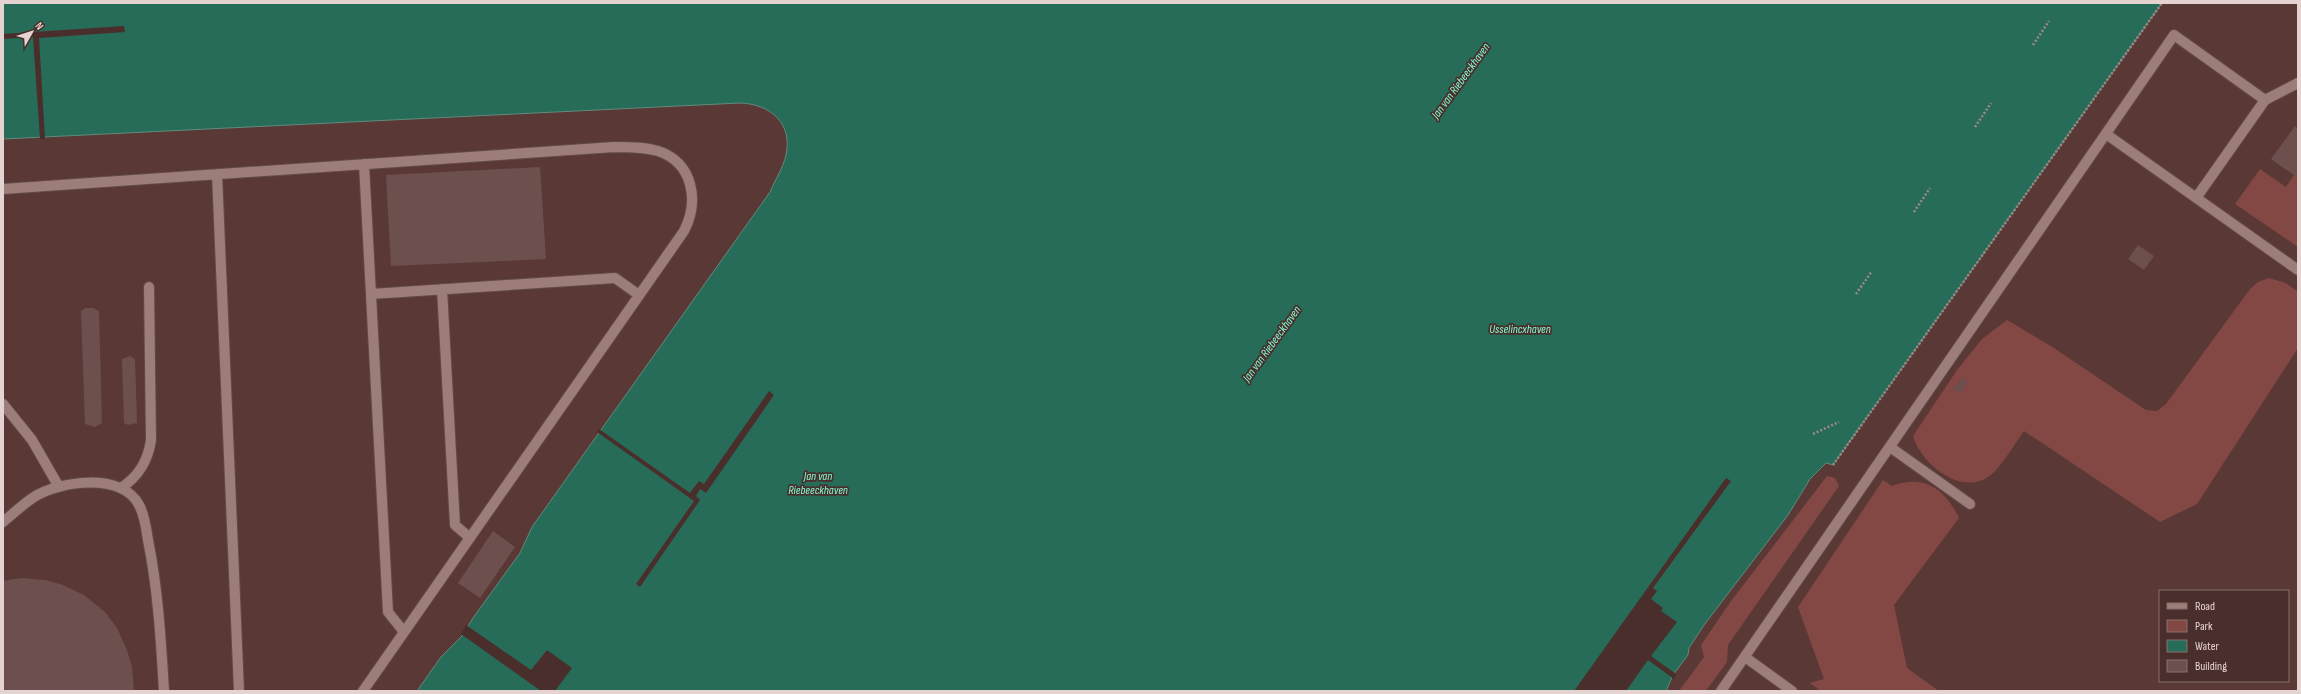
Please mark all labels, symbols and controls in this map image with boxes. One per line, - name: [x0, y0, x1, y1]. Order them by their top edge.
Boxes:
- north arrow: [12, 12, 52, 52]
- text: N: [32, 20, 46, 32]
- water label: Jan van Riebeeckhaven: [1428, 40, 1494, 123]
- water label: Jan van Riebeeckhaven: [1239, 303, 1305, 386]
- water label: Usselincxhaven: [1489, 322, 1551, 337]
- water label: Jan van Riebeeckhaven: [788, 469, 848, 498]
- legend: [2159, 590, 2289, 682]
- text: Road: [2195, 599, 2215, 614]
- text: Park: [2195, 619, 2213, 634]
- text: Water: [2195, 639, 2219, 654]
- text: Building: [2195, 659, 2227, 674]

